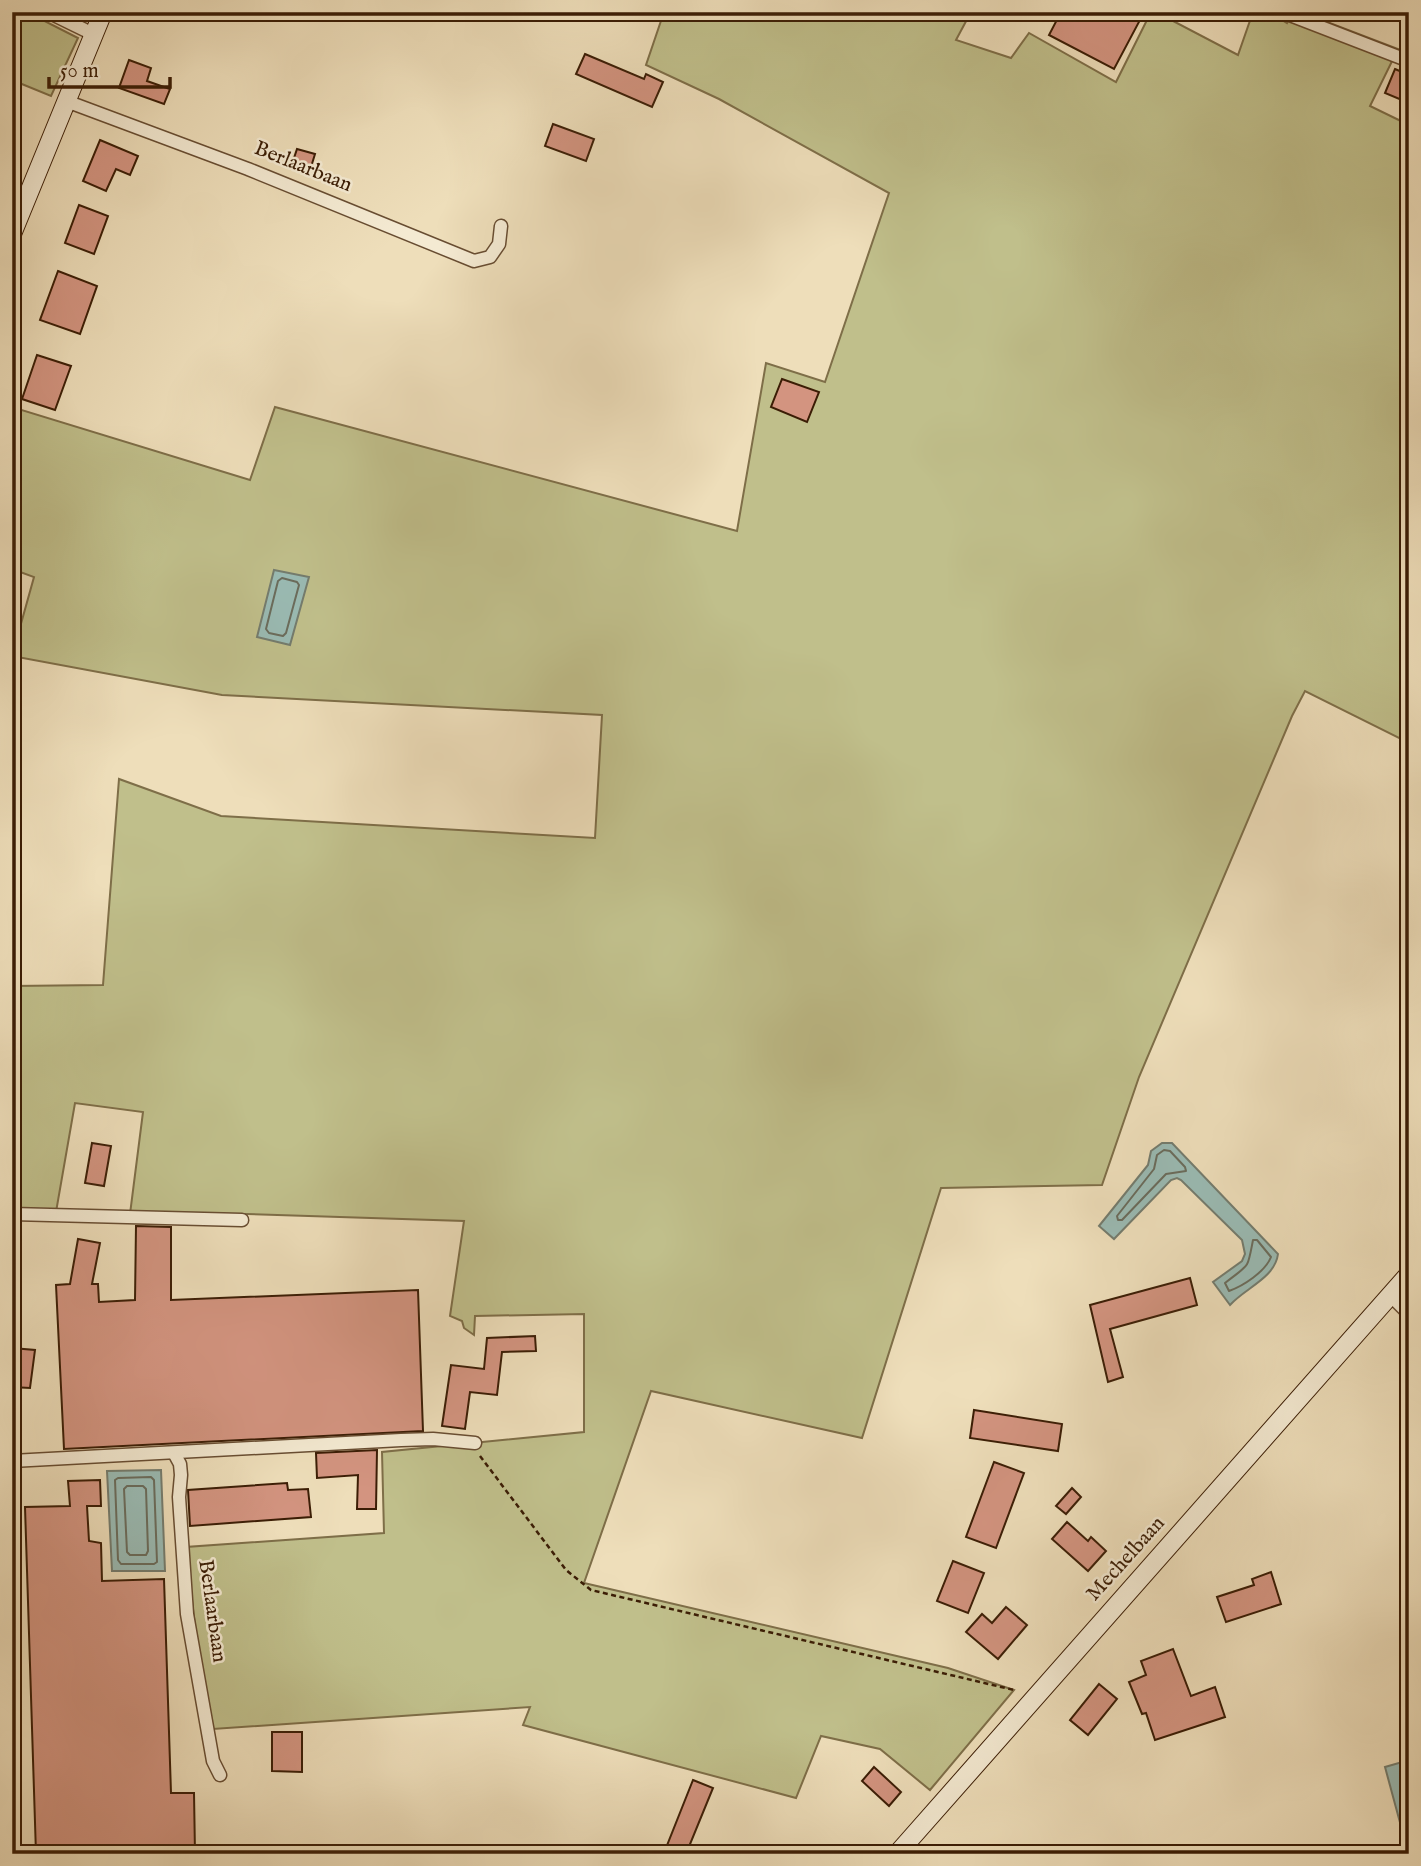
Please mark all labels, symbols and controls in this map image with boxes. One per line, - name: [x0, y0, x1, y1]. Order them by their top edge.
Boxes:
- scale bar: [49, 46, 170, 90]
- text: 50 m: [60, 58, 99, 85]
- street label: Berlaarbaan: [250, 135, 356, 199]
- street label: Mechelbaan: [1081, 1511, 1171, 1607]
- street label: Berlaarbaan: [191, 1558, 233, 1664]

